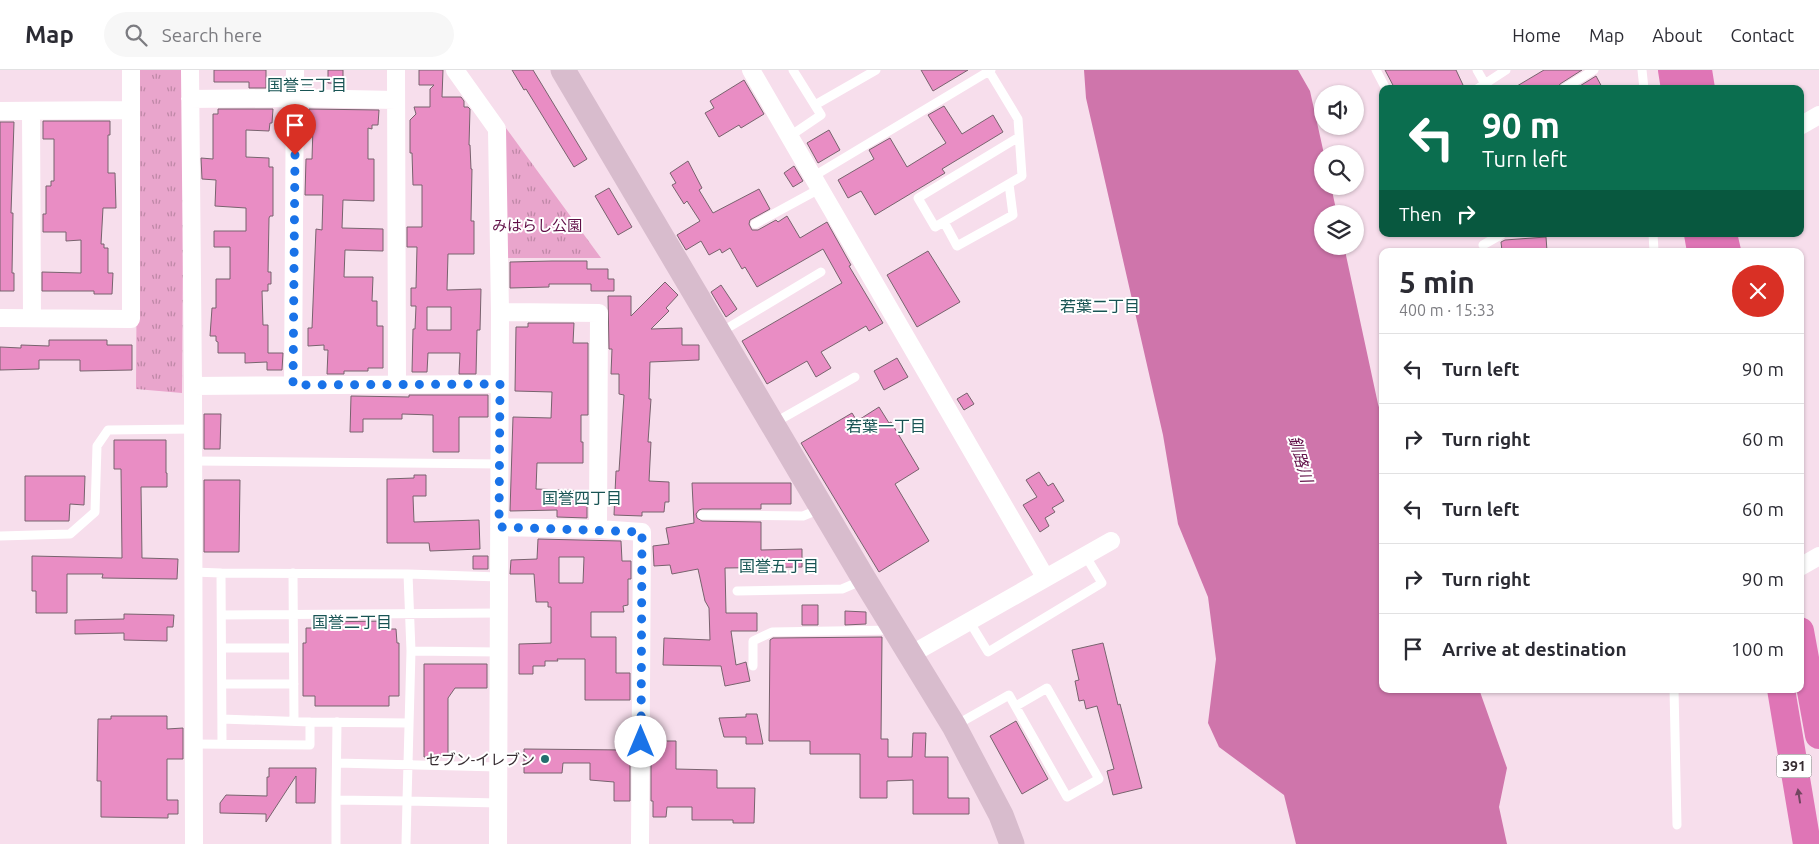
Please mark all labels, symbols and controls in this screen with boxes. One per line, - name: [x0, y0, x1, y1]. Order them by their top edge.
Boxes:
- search box: [104, 12, 454, 57]
- text: Map: [25, 21, 74, 48]
- icon: search: [122, 21, 150, 49]
- text: Search here: [162, 24, 262, 46]
- text: Home: [1512, 25, 1561, 45]
- text: Map: [1589, 25, 1624, 45]
- text: About: [1652, 25, 1702, 45]
- text: Contact: [1730, 25, 1794, 45]
- district label: 国誉三丁目: [267, 76, 347, 94]
- map controls: [1314, 85, 1364, 255]
- button: sound: [1314, 85, 1364, 135]
- pin: [274, 104, 316, 155]
- icon: left: [1399, 105, 1464, 170]
- text: 90 m: [1482, 105, 1560, 145]
- icon: arrive: [281, 111, 309, 139]
- button: search: [1314, 145, 1364, 195]
- text: Turn left: [1482, 146, 1567, 171]
- icon: right: [1452, 200, 1480, 228]
- text: Then: [1399, 203, 1442, 225]
- button: layers: [1314, 205, 1364, 255]
- park label: みはらし公園: [492, 217, 582, 234]
- text: 5 min: [1399, 265, 1475, 299]
- button: close: [1732, 265, 1784, 317]
- district label: 若葉二丁目: [1060, 297, 1140, 315]
- text: 400 m · 15:33: [1399, 301, 1495, 319]
- icon: left: [1399, 355, 1427, 383]
- text: Turn left: [1442, 358, 1520, 380]
- text: 90 m: [1742, 358, 1784, 380]
- district label: 若葉一丁目: [846, 417, 926, 435]
- icon: right: [1399, 425, 1427, 453]
- text: Turn right: [1442, 428, 1530, 450]
- text: 60 m: [1742, 428, 1784, 450]
- water label: 釧路川: [1286, 433, 1317, 486]
- district label: 国誉四丁目: [542, 489, 622, 507]
- icon: left: [1399, 495, 1427, 523]
- text: Turn left: [1442, 498, 1520, 520]
- text: 60 m: [1742, 498, 1784, 520]
- district label: 国誉五丁目: [739, 557, 819, 575]
- icon: right: [1399, 565, 1427, 593]
- text: Turn right: [1442, 568, 1530, 590]
- text: 90 m: [1742, 568, 1784, 590]
- district label: 国誉二丁目: [312, 613, 392, 631]
- icon: arrive: [1399, 635, 1427, 663]
- text: Arrive at destination: [1442, 638, 1627, 660]
- text: 100 m: [1731, 638, 1784, 660]
- position arrow: [614, 715, 666, 767]
- place label: セブン-イレブン: [426, 751, 535, 768]
- marker: セブン-イレブン: [539, 753, 551, 765]
- road number: 391: [1776, 754, 1812, 778]
- one-way arrow: [1794, 788, 1802, 804]

